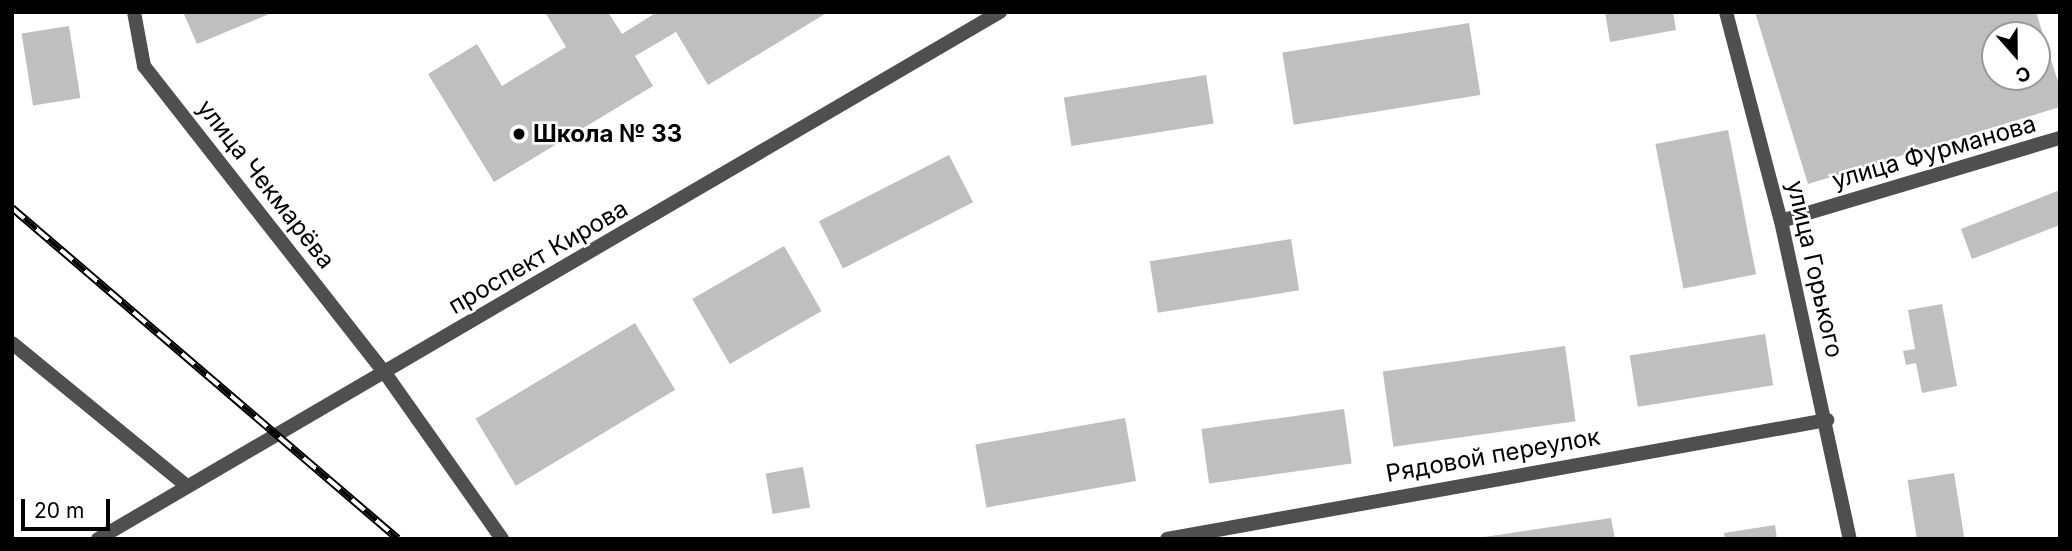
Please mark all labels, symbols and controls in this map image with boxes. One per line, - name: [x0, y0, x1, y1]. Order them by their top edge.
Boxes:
- north arrow: [1981, 21, 2051, 91]
- text: С: [2012, 61, 2034, 87]
- street label: улица Чекмарёва: [191, 94, 341, 274]
- street label: улица Фурманова: [1829, 109, 2039, 195]
- place label: Школа № 33: [533, 120, 682, 148]
- marker: Школа № 33: [511, 126, 527, 142]
- street label: улица Горького: [1781, 178, 1849, 360]
- street label: проспект Кирова: [443, 194, 633, 320]
- street label: Рядовой переулок: [1384, 422, 1602, 488]
- scale bar: [24, 484, 114, 528]
- text: 20 m: [34, 498, 84, 523]

